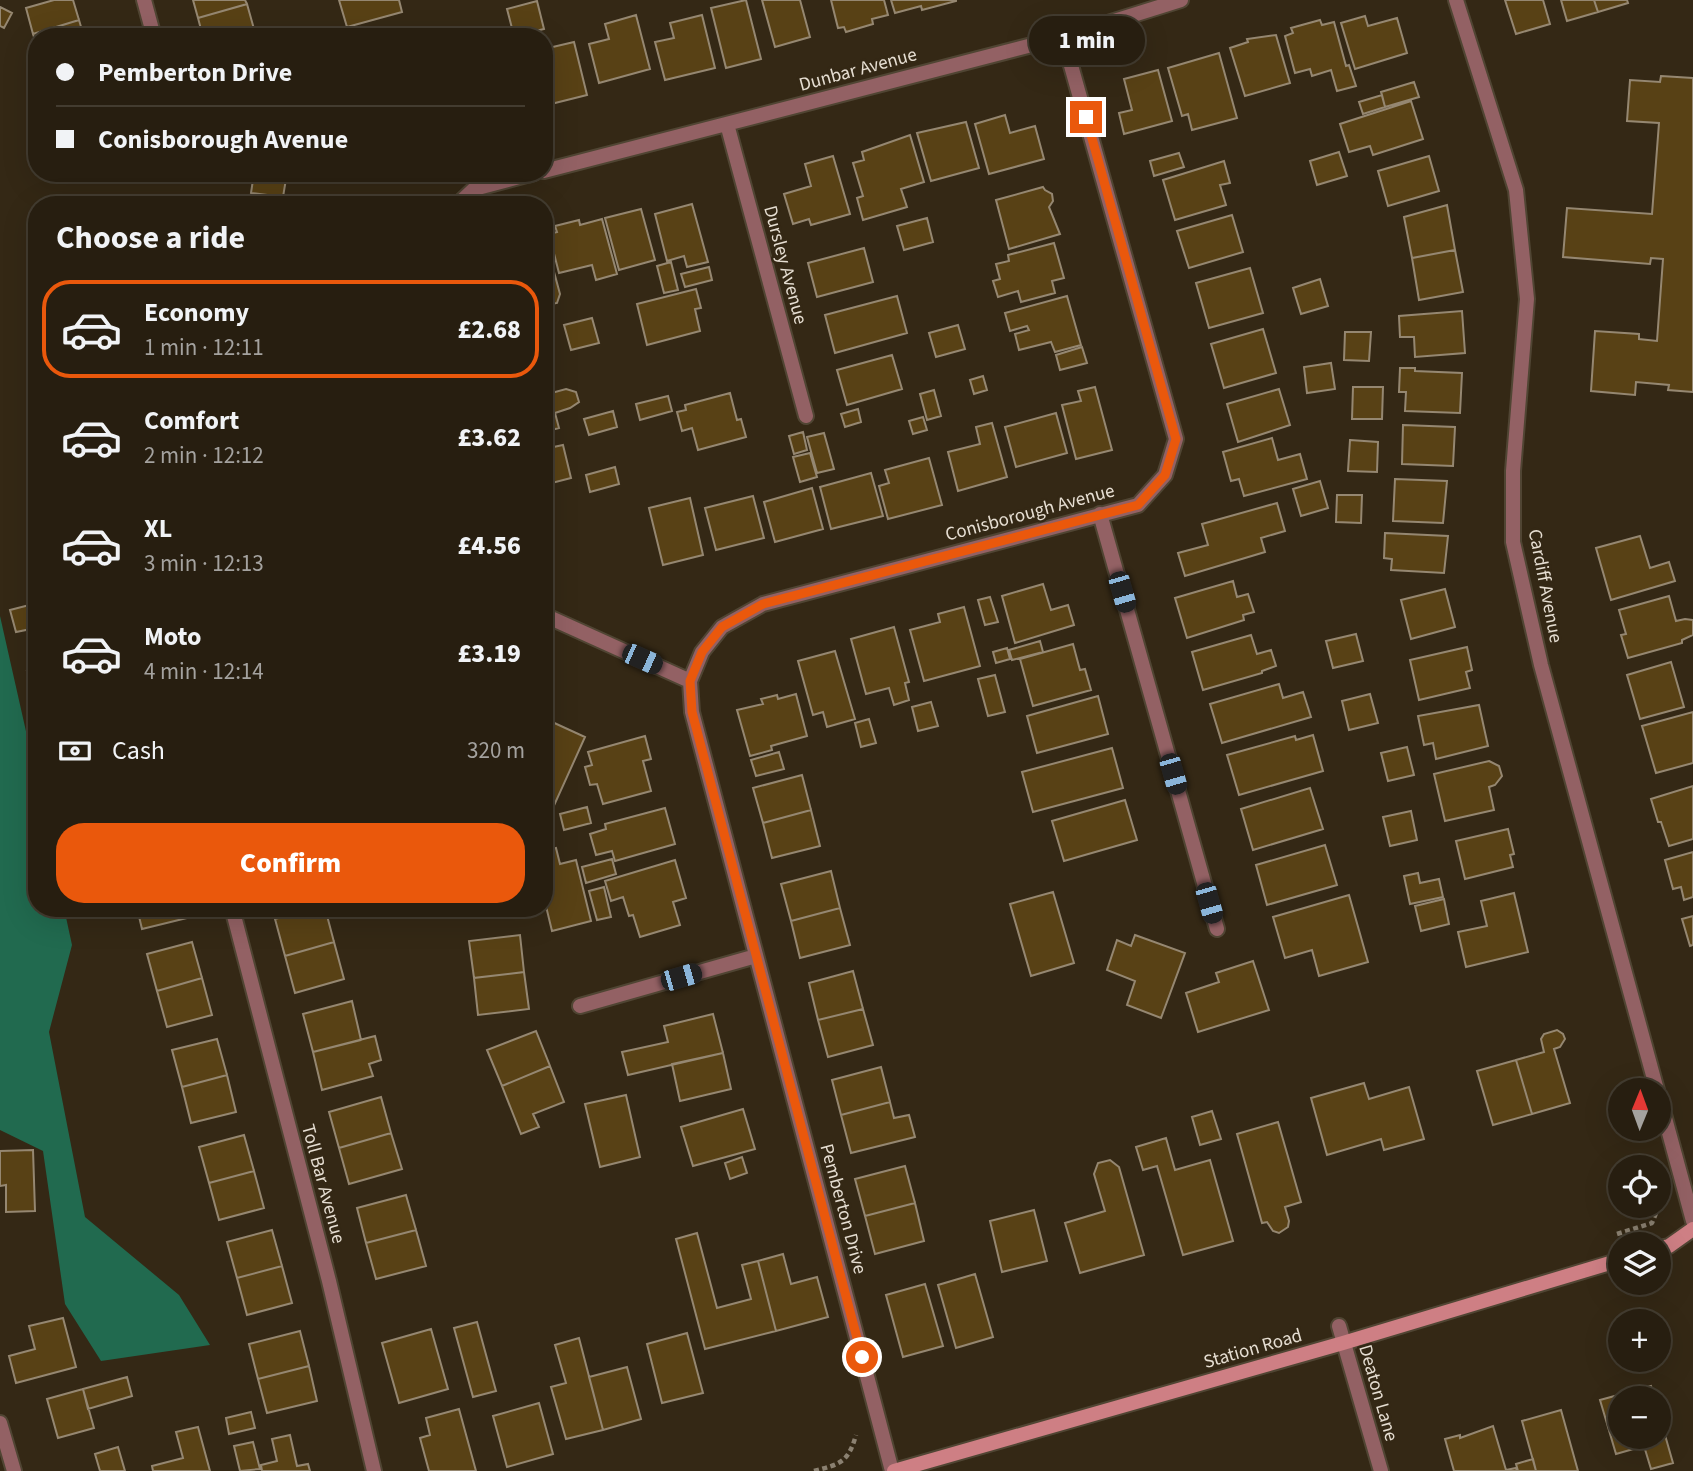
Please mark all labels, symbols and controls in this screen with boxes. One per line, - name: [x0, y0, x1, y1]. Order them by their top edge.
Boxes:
- callout: 1 min: [1028, 16, 1144, 64]
- text: 1 min: [1059, 24, 1115, 57]
- street label: Dunbar Avenue: [796, 41, 920, 99]
- text: Pemberton Drive: [98, 54, 292, 91]
- route end: [1070, 101, 1102, 133]
- text: Conisborough Avenue: [98, 121, 348, 158]
- street label: Dursley Avenue: [756, 203, 814, 327]
- text: Choose a ride: [56, 215, 245, 261]
- text: Economy: [144, 294, 249, 331]
- icon: car: [60, 298, 123, 361]
- text: £2.68: [457, 311, 521, 348]
- text: 1 min · 12:11: [144, 331, 264, 364]
- text: Comfort: [144, 402, 239, 439]
- icon: car: [60, 406, 123, 469]
- text: £3.62: [457, 419, 521, 456]
- text: 2 min · 12:12: [144, 439, 264, 472]
- street label: Conisborough Avenue: [942, 477, 1118, 549]
- text: XL: [144, 510, 172, 547]
- icon: car: [60, 514, 123, 577]
- text: £4.56: [457, 527, 521, 564]
- street label: Cardiff Avenue: [1521, 527, 1569, 645]
- text: 3 min · 12:13: [144, 547, 264, 580]
- car: [1107, 569, 1138, 615]
- text: Moto: [144, 618, 201, 655]
- icon: car: [60, 622, 123, 685]
- text: £3.19: [457, 635, 521, 672]
- car: [619, 641, 666, 677]
- text: 4 min · 12:14: [144, 655, 264, 688]
- icon: cash: [56, 732, 94, 770]
- text: Cash: [112, 732, 165, 769]
- text: 320 m: [467, 734, 525, 767]
- car: [1158, 751, 1189, 797]
- button: Confirm: [56, 823, 525, 903]
- car: [1194, 880, 1225, 926]
- car: [658, 961, 705, 993]
- north arrow: [1608, 1078, 1671, 1141]
- map controls: [1608, 1078, 1671, 1449]
- street label: Toll Bar Avenue: [294, 1121, 352, 1247]
- street label: Pemberton Drive: [813, 1141, 873, 1277]
- button: locate: [1608, 1155, 1671, 1218]
- button: layers: [1608, 1232, 1671, 1295]
- button: +: [1608, 1309, 1671, 1372]
- street label: Station Road: [1201, 1322, 1305, 1376]
- route start: [846, 1341, 878, 1373]
- street label: Deaton Lane: [1351, 1341, 1405, 1445]
- button: −: [1608, 1386, 1671, 1449]

